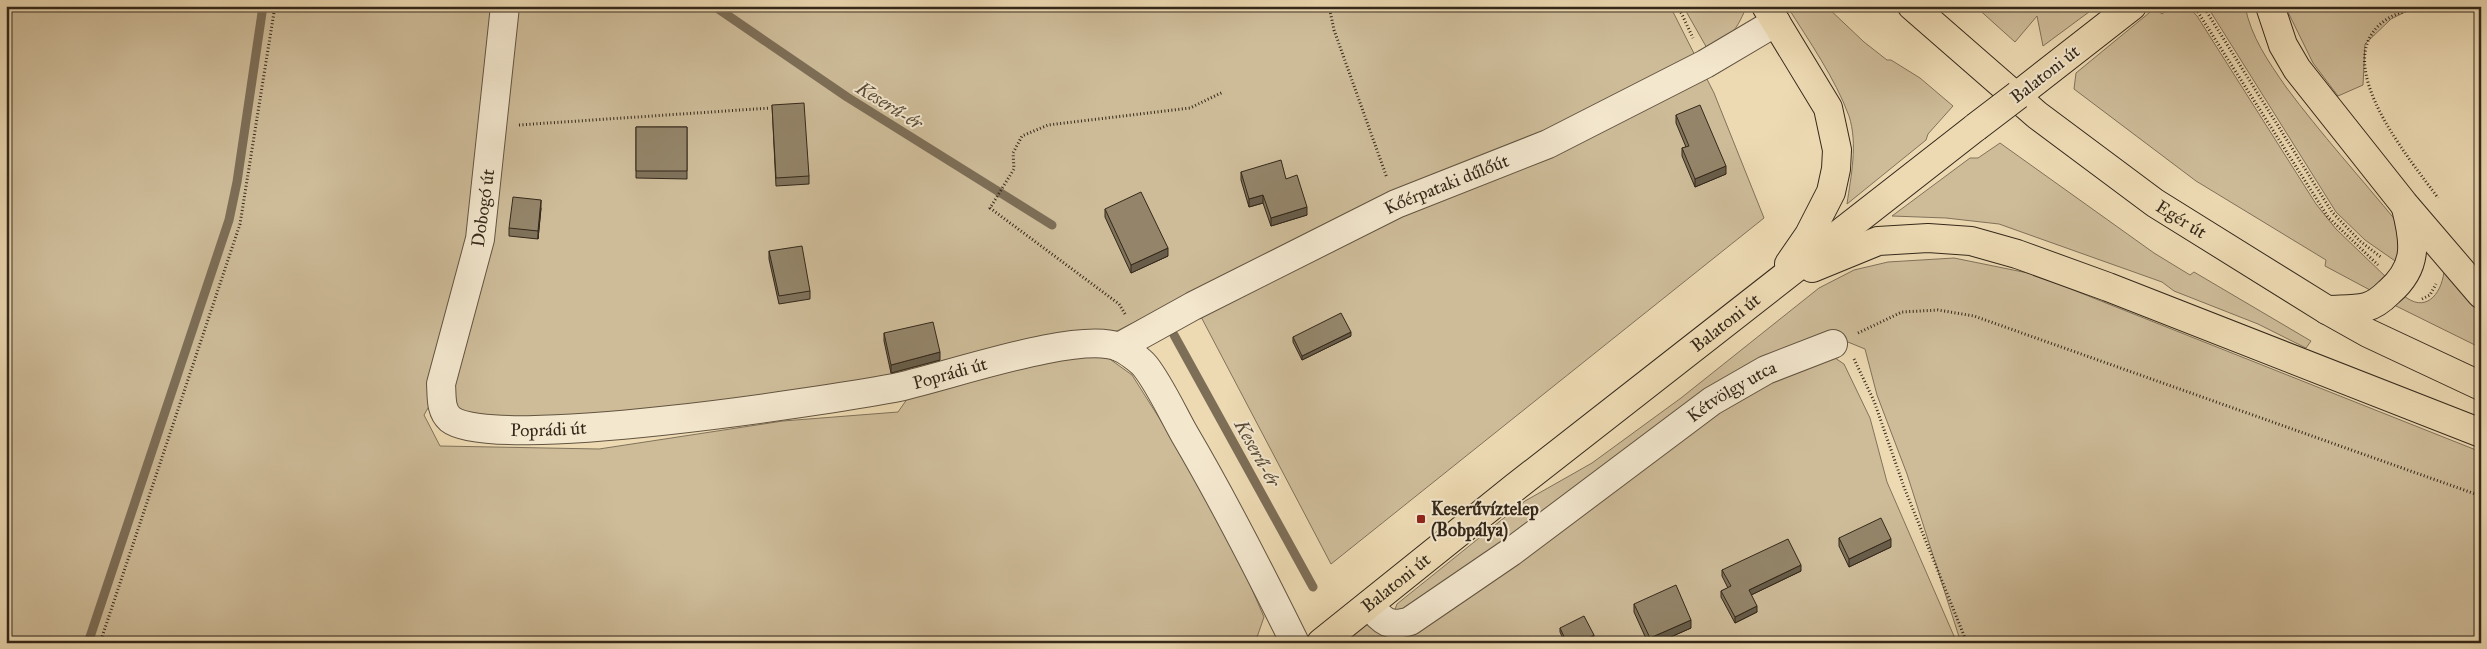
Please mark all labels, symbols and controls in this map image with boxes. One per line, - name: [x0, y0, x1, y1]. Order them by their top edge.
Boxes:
- street label: Balatoni út: [2006, 40, 2085, 108]
- water label: Keserű-ér: [852, 76, 928, 135]
- street label: Kőérpataki dűlőút: [1380, 149, 1513, 219]
- street label: Dobogó út: [467, 167, 500, 249]
- street label: Egér út: [2152, 195, 2211, 244]
- street label: Balatoni út: [1686, 288, 1765, 357]
- street label: Poprádi út: [910, 352, 990, 394]
- street label: Kétvölgy utca: [1683, 356, 1780, 427]
- water label: Keserű-ér: [1229, 415, 1286, 492]
- street label: Poprádi út: [510, 417, 588, 441]
- place label: Keserűvíztelep (Bobpálya): [1431, 498, 1539, 542]
- marker: Keserűvíztelep (Bobpálya): [1415, 513, 1427, 525]
- street label: Balatoni út: [1357, 548, 1435, 617]

